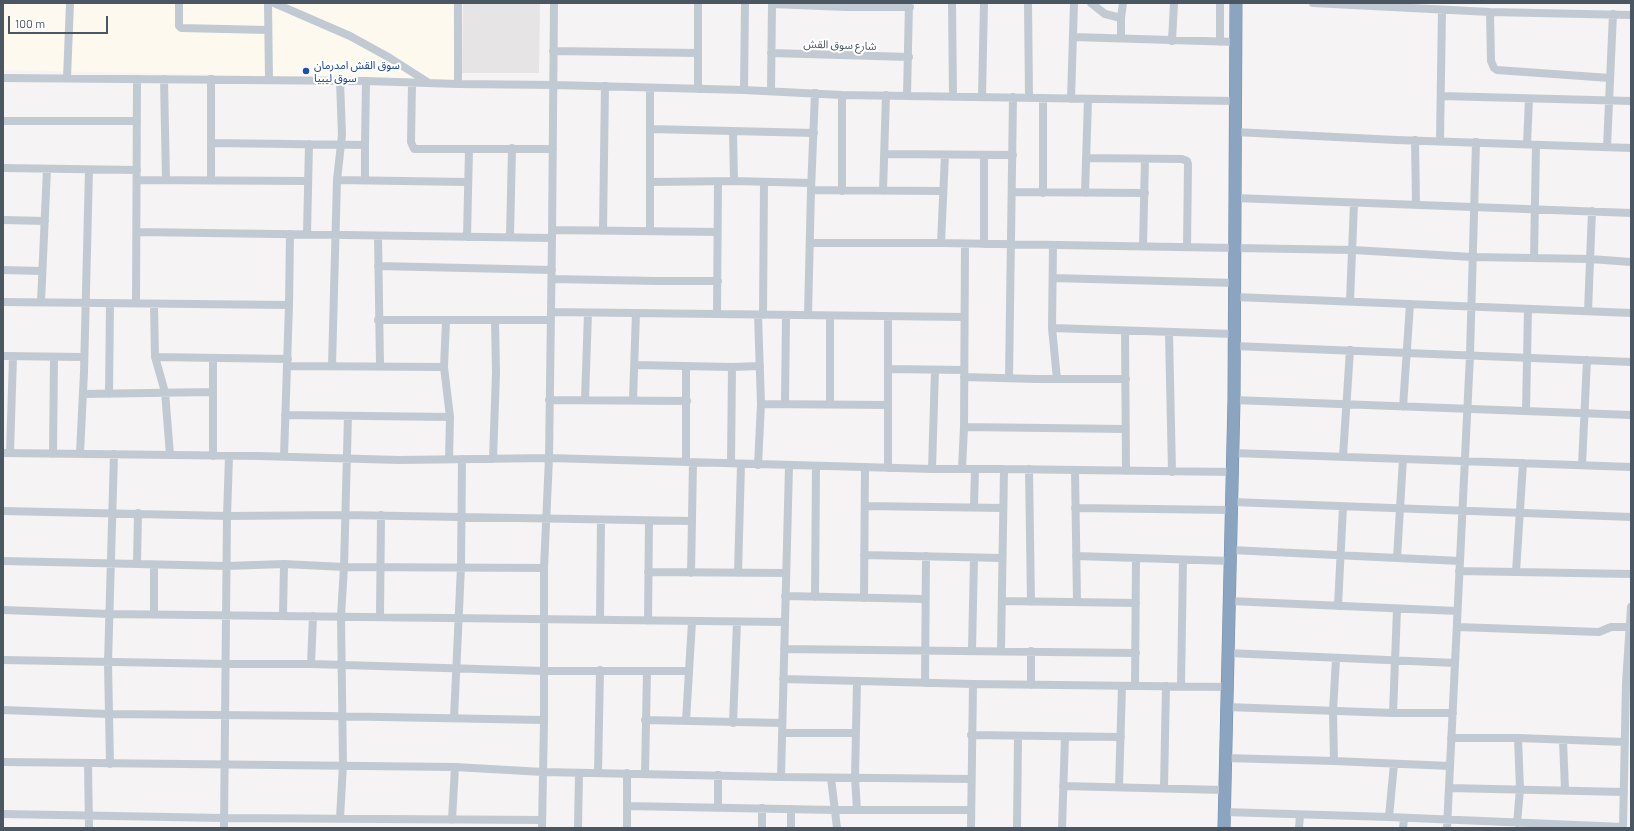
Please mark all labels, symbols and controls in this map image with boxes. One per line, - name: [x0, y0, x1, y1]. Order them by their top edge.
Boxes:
- scale bar: [10, 8, 110, 34]
- text: 100 m: [15, 16, 45, 30]
- street label: شارع سوق القش: [803, 37, 877, 53]
- place label: سوق القش امدرمان سوق ليبيا: [314, 58, 400, 84]
- marker: سوق القش امدرمان سوق ليبيا: [301, 66, 311, 76]

